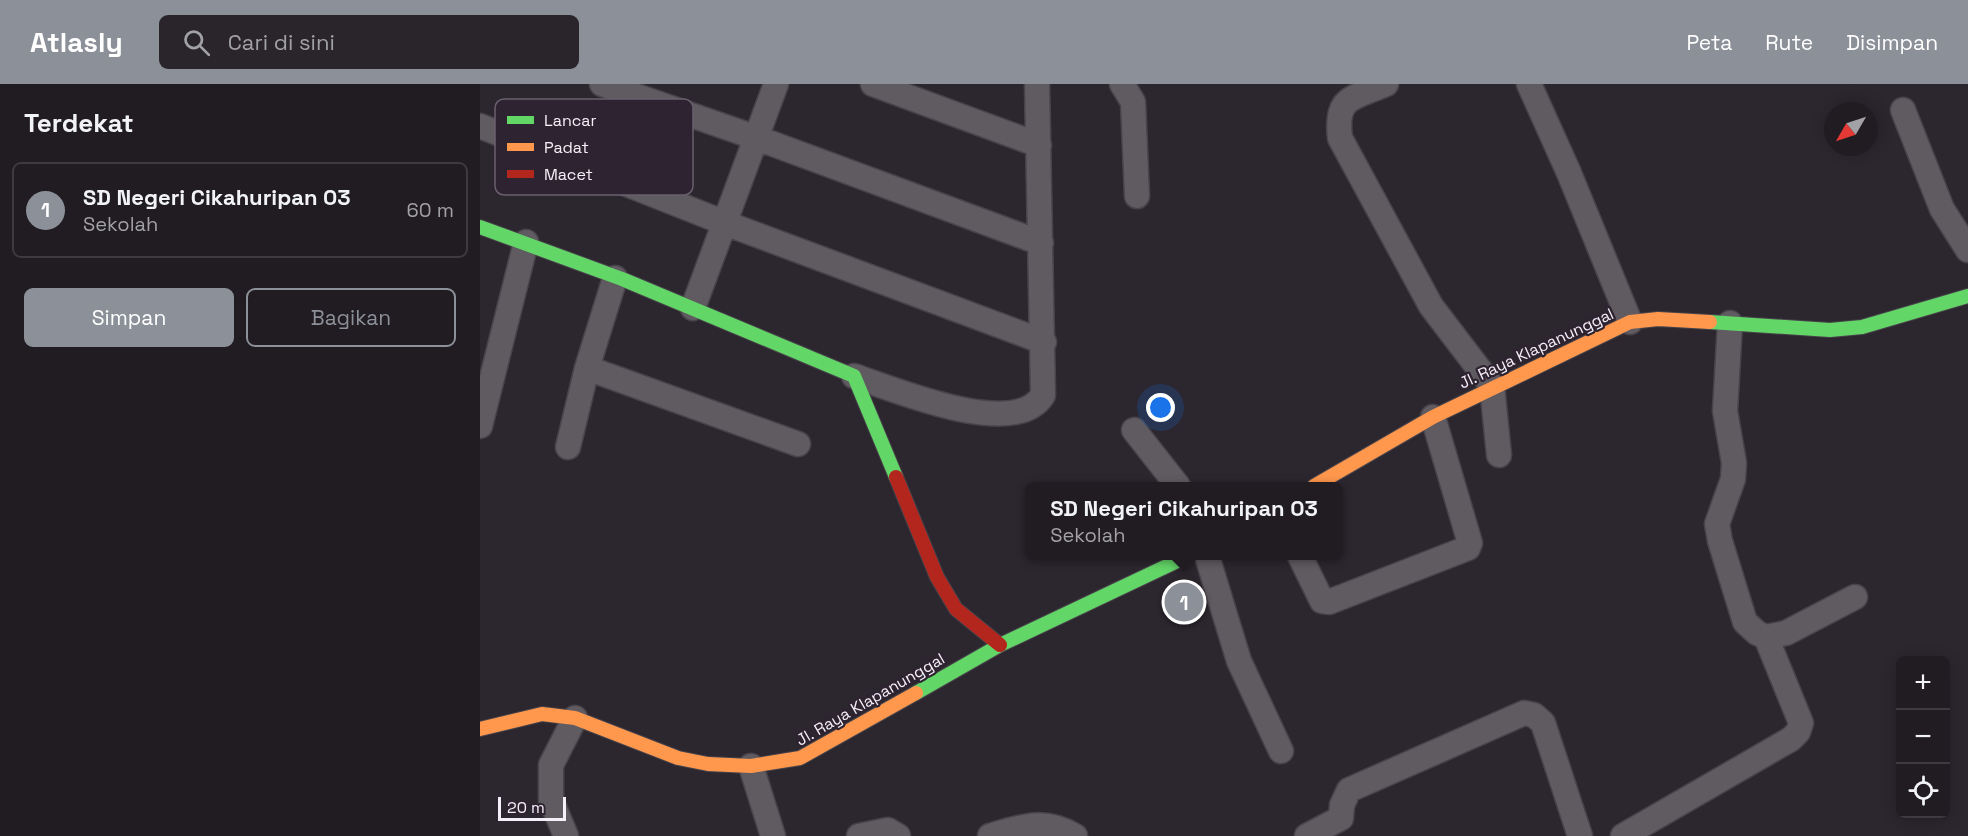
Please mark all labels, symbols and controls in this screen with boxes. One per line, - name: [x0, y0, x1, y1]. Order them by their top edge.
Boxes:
- search box: [159, 15, 579, 69]
- text: Atlasly: [30, 24, 123, 60]
- icon: search: [180, 26, 213, 59]
- text: Cari di sini: [228, 28, 335, 56]
- text: Peta: [1686, 29, 1732, 56]
- text: Rute: [1765, 29, 1813, 56]
- text: Disimpan: [1846, 29, 1938, 56]
- legend: [495, 99, 693, 195]
- north arrow: [1824, 102, 1878, 156]
- text: Terdekat: [24, 106, 134, 140]
- text: Lancar: [544, 110, 597, 131]
- text: Padat: [544, 137, 589, 158]
- text: Macet: [544, 164, 593, 185]
- text: SD Negeri Cikahuripan 03: [83, 183, 351, 211]
- text: 1: [41, 197, 50, 223]
- text: 60 m: [407, 197, 454, 223]
- text: Sekolah: [83, 211, 158, 237]
- button: Simpan: [24, 288, 234, 347]
- button: Bagikan: [246, 288, 456, 347]
- street label: Jl. Raya Klapanunggal: [1455, 303, 1617, 394]
- your location: [1146, 393, 1175, 422]
- popup: [1025, 482, 1343, 560]
- text: SD Negeri Cikahuripan 03: [1050, 494, 1318, 522]
- text: Sekolah: [1050, 522, 1125, 548]
- pin: 1: [1164, 580, 1204, 624]
- street label: Jl. Raya Klapanunggal: [792, 648, 949, 751]
- map controls: [1896, 656, 1950, 818]
- button: +: [1896, 656, 1950, 710]
- button: −: [1896, 710, 1950, 764]
- button: locate: [1896, 764, 1950, 818]
- scale bar: [498, 794, 566, 822]
- text: 20 m: [507, 797, 545, 818]

